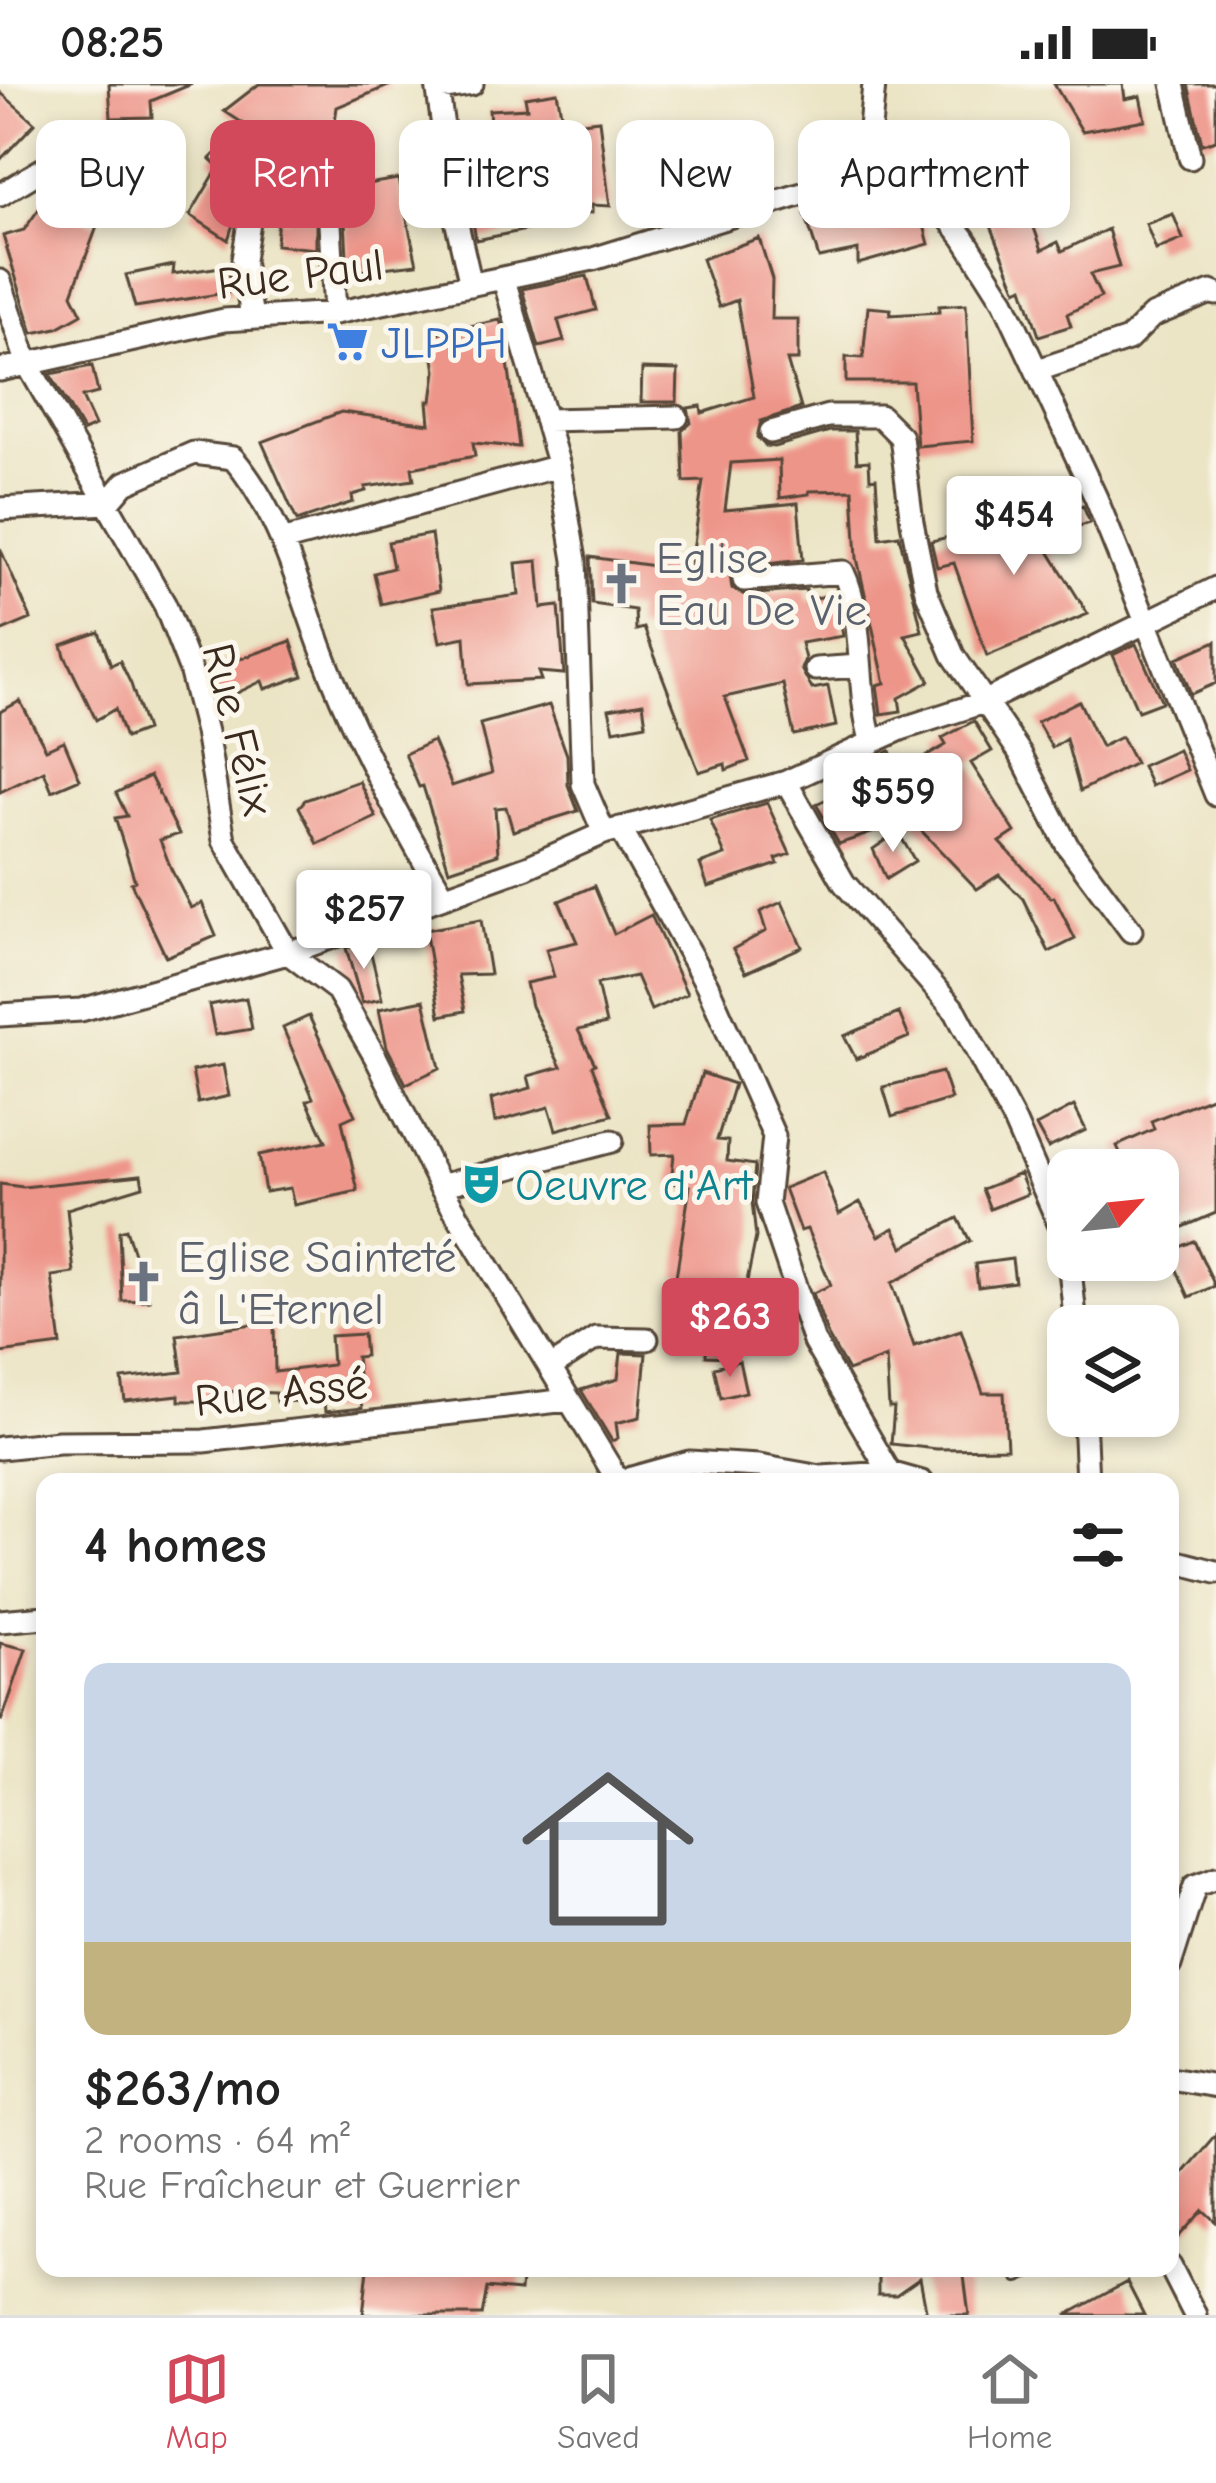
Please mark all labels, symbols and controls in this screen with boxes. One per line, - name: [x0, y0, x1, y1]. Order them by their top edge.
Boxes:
- text: 08:25: [60, 16, 164, 68]
- chip: Buy: [36, 120, 186, 228]
- chip: Rent: [210, 120, 375, 228]
- chip: Filters: [399, 120, 592, 228]
- chip: New: [616, 120, 774, 228]
- chip: Apartment: [798, 120, 1070, 228]
- street label: Rue Paul: [214, 238, 386, 310]
- place label: JLPPH: [381, 317, 507, 369]
- supermarket icon: JLPPH: [324, 319, 370, 365]
- pin: $454: [943, 476, 1085, 578]
- text: $454: [974, 492, 1054, 537]
- place label: Eglise Eau De Vie: [656, 532, 867, 636]
- church icon: Eglise Eau De Vie: [599, 560, 645, 606]
- street label: Rue Félix: [192, 638, 285, 821]
- pin: $559: [822, 753, 964, 855]
- text: $559: [850, 769, 936, 814]
- pin: $257: [293, 870, 435, 972]
- text: $257: [323, 886, 405, 931]
- north arrow: [1047, 1149, 1179, 1281]
- map controls: [1047, 1149, 1179, 1437]
- place label: Oeuvre d'Art: [515, 1159, 754, 1211]
- theatre icon: Oeuvre d'Art: [458, 1161, 504, 1207]
- place label: Eglise Sainteté â L'Eternel: [178, 1231, 457, 1335]
- church icon: Eglise Sainteté â L'Eternel: [121, 1259, 167, 1305]
- pin: $263: [659, 1278, 801, 1380]
- text: $263: [689, 1294, 771, 1339]
- button: layers: [1047, 1305, 1179, 1437]
- street label: Rue Assé: [192, 1357, 370, 1427]
- icon: filters: [1065, 1512, 1131, 1578]
- text: 4 homes: [84, 1516, 267, 1575]
- icon: home: [500, 1741, 716, 1957]
- text: $263/mo: [84, 2059, 281, 2118]
- text: 2 rooms · 64 m²: [84, 2118, 350, 2163]
- text: Rue Fraîcheur et Guerrier: [84, 2163, 520, 2208]
- tab: Map: [164, 2346, 230, 2456]
- tab: Saved: [557, 2346, 640, 2456]
- tab: Home: [967, 2346, 1052, 2456]

